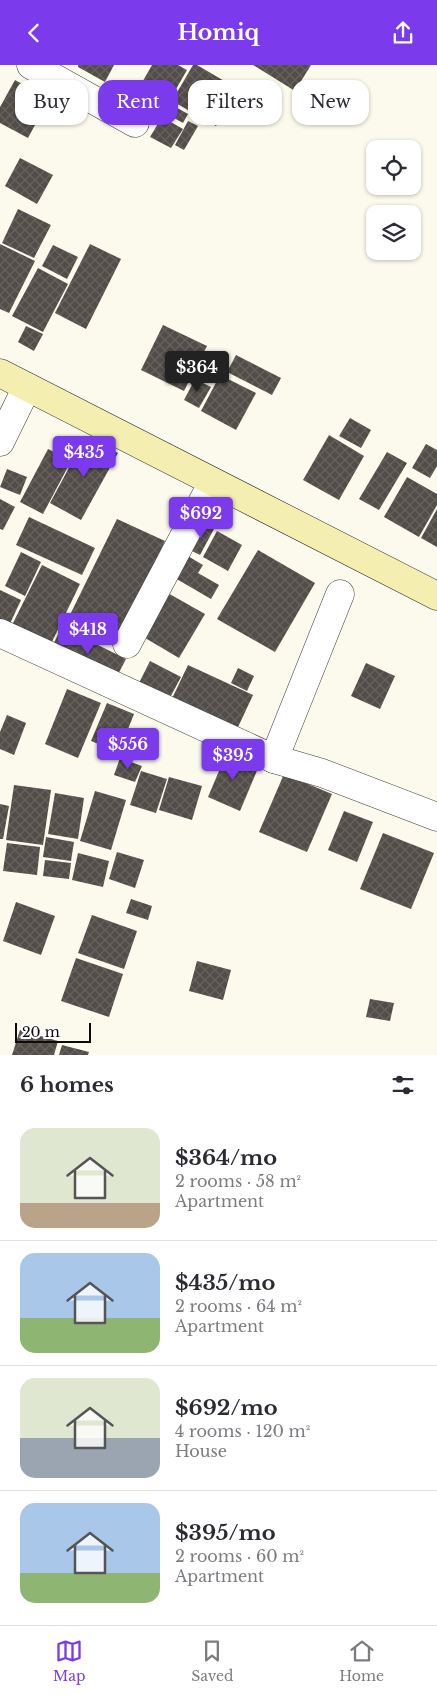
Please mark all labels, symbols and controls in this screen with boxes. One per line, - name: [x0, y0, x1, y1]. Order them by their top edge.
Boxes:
- icon: back: [20, 19, 48, 47]
- text: Homiq: [178, 19, 259, 46]
- icon: share: [389, 19, 417, 47]
- chip: Buy: [15, 80, 88, 125]
- chip: Rent: [98, 80, 178, 125]
- chip: Filters: [188, 80, 282, 125]
- chip: New: [292, 80, 369, 125]
- map controls: [366, 140, 421, 260]
- button: locate: [366, 140, 421, 195]
- button: layers: [366, 205, 421, 260]
- pin: $364: [167, 351, 227, 393]
- text: $364: [176, 357, 218, 377]
- pin: $435: [54, 435, 114, 478]
- text: $435: [64, 442, 104, 462]
- pin: $692: [171, 497, 231, 539]
- text: $692: [180, 503, 222, 523]
- pin: $418: [58, 613, 118, 655]
- text: $418: [69, 619, 107, 639]
- pin: $556: [98, 727, 158, 770]
- text: $556: [108, 734, 148, 754]
- pin: $395: [203, 739, 263, 781]
- text: $395: [213, 745, 253, 765]
- scale bar: [15, 1020, 91, 1043]
- text: 20 m: [22, 1023, 60, 1041]
- icon: filters: [389, 1071, 417, 1099]
- text: 6 homes: [20, 1072, 114, 1098]
- text: $364/mo: [175, 1145, 277, 1171]
- icon: home: [60, 1148, 120, 1208]
- text: 2 rooms · 58 m²: [175, 1171, 301, 1191]
- text: Apartment: [175, 1191, 264, 1211]
- text: $435/mo: [175, 1270, 275, 1296]
- icon: home: [60, 1273, 120, 1333]
- text: 2 rooms · 64 m²: [175, 1296, 302, 1316]
- text: Apartment: [175, 1316, 264, 1336]
- text: $692/mo: [175, 1395, 278, 1421]
- icon: home: [60, 1398, 120, 1458]
- text: 4 rooms · 120 m²: [175, 1421, 310, 1441]
- text: House: [175, 1441, 227, 1461]
- text: $395/mo: [175, 1520, 276, 1546]
- icon: home: [60, 1523, 120, 1583]
- text: 2 rooms · 60 m²: [175, 1546, 304, 1566]
- text: Apartment: [175, 1566, 264, 1586]
- tab: Map: [53, 1637, 85, 1685]
- tab: Saved: [191, 1637, 233, 1685]
- tab: Home: [339, 1637, 384, 1685]

